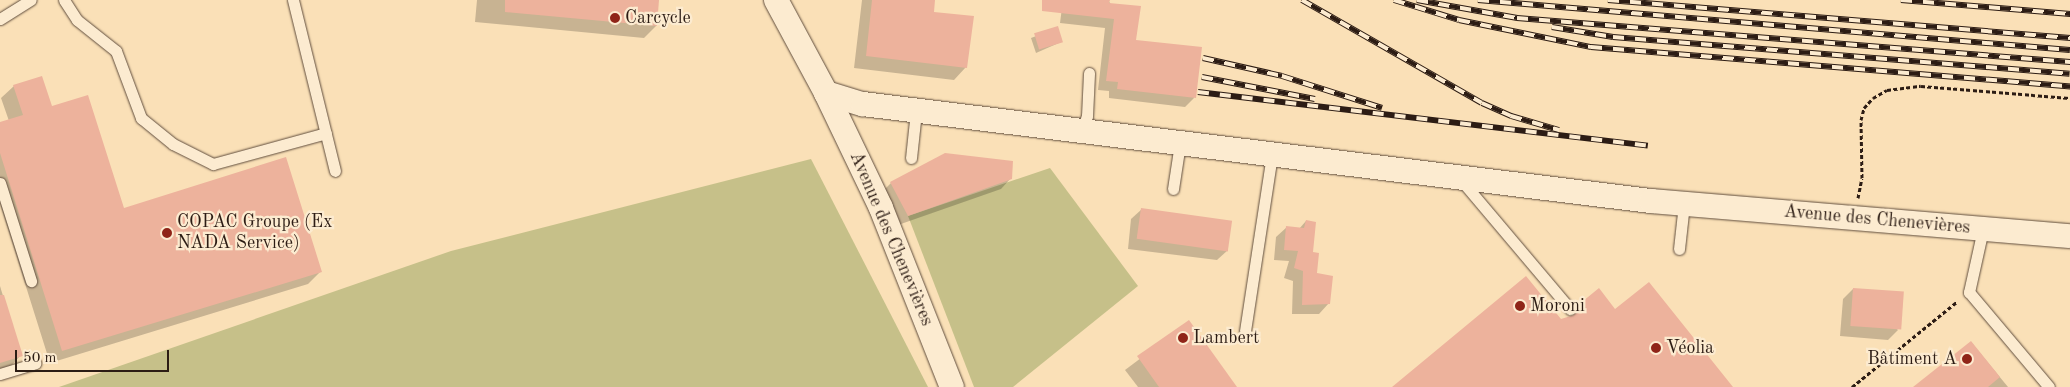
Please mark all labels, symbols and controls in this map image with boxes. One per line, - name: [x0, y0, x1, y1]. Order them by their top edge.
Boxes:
- place label: Carcycle: [625, 7, 691, 29]
- marker: Carcycle: [609, 12, 621, 24]
- street label: Avenue des Chenevières: [845, 149, 937, 329]
- street label: Avenue des Chenevières: [1783, 201, 1971, 239]
- place label: COPAC Groupe (Ex NADA Service): [177, 212, 333, 254]
- marker: COPAC Groupe (Ex NADA Service): [161, 227, 173, 239]
- place label: Moroni: [1530, 295, 1585, 317]
- marker: Moroni: [1514, 300, 1526, 312]
- place label: Lambert: [1193, 327, 1259, 349]
- marker: Lambert: [1177, 332, 1189, 344]
- place label: Véolia: [1666, 337, 1714, 359]
- scale bar: [18, 340, 171, 372]
- marker: Véolia: [1650, 342, 1662, 354]
- place label: Bâtiment A: [1867, 348, 1957, 370]
- text: 50 m: [23, 351, 57, 366]
- marker: Bâtiment A: [1961, 353, 1973, 365]

